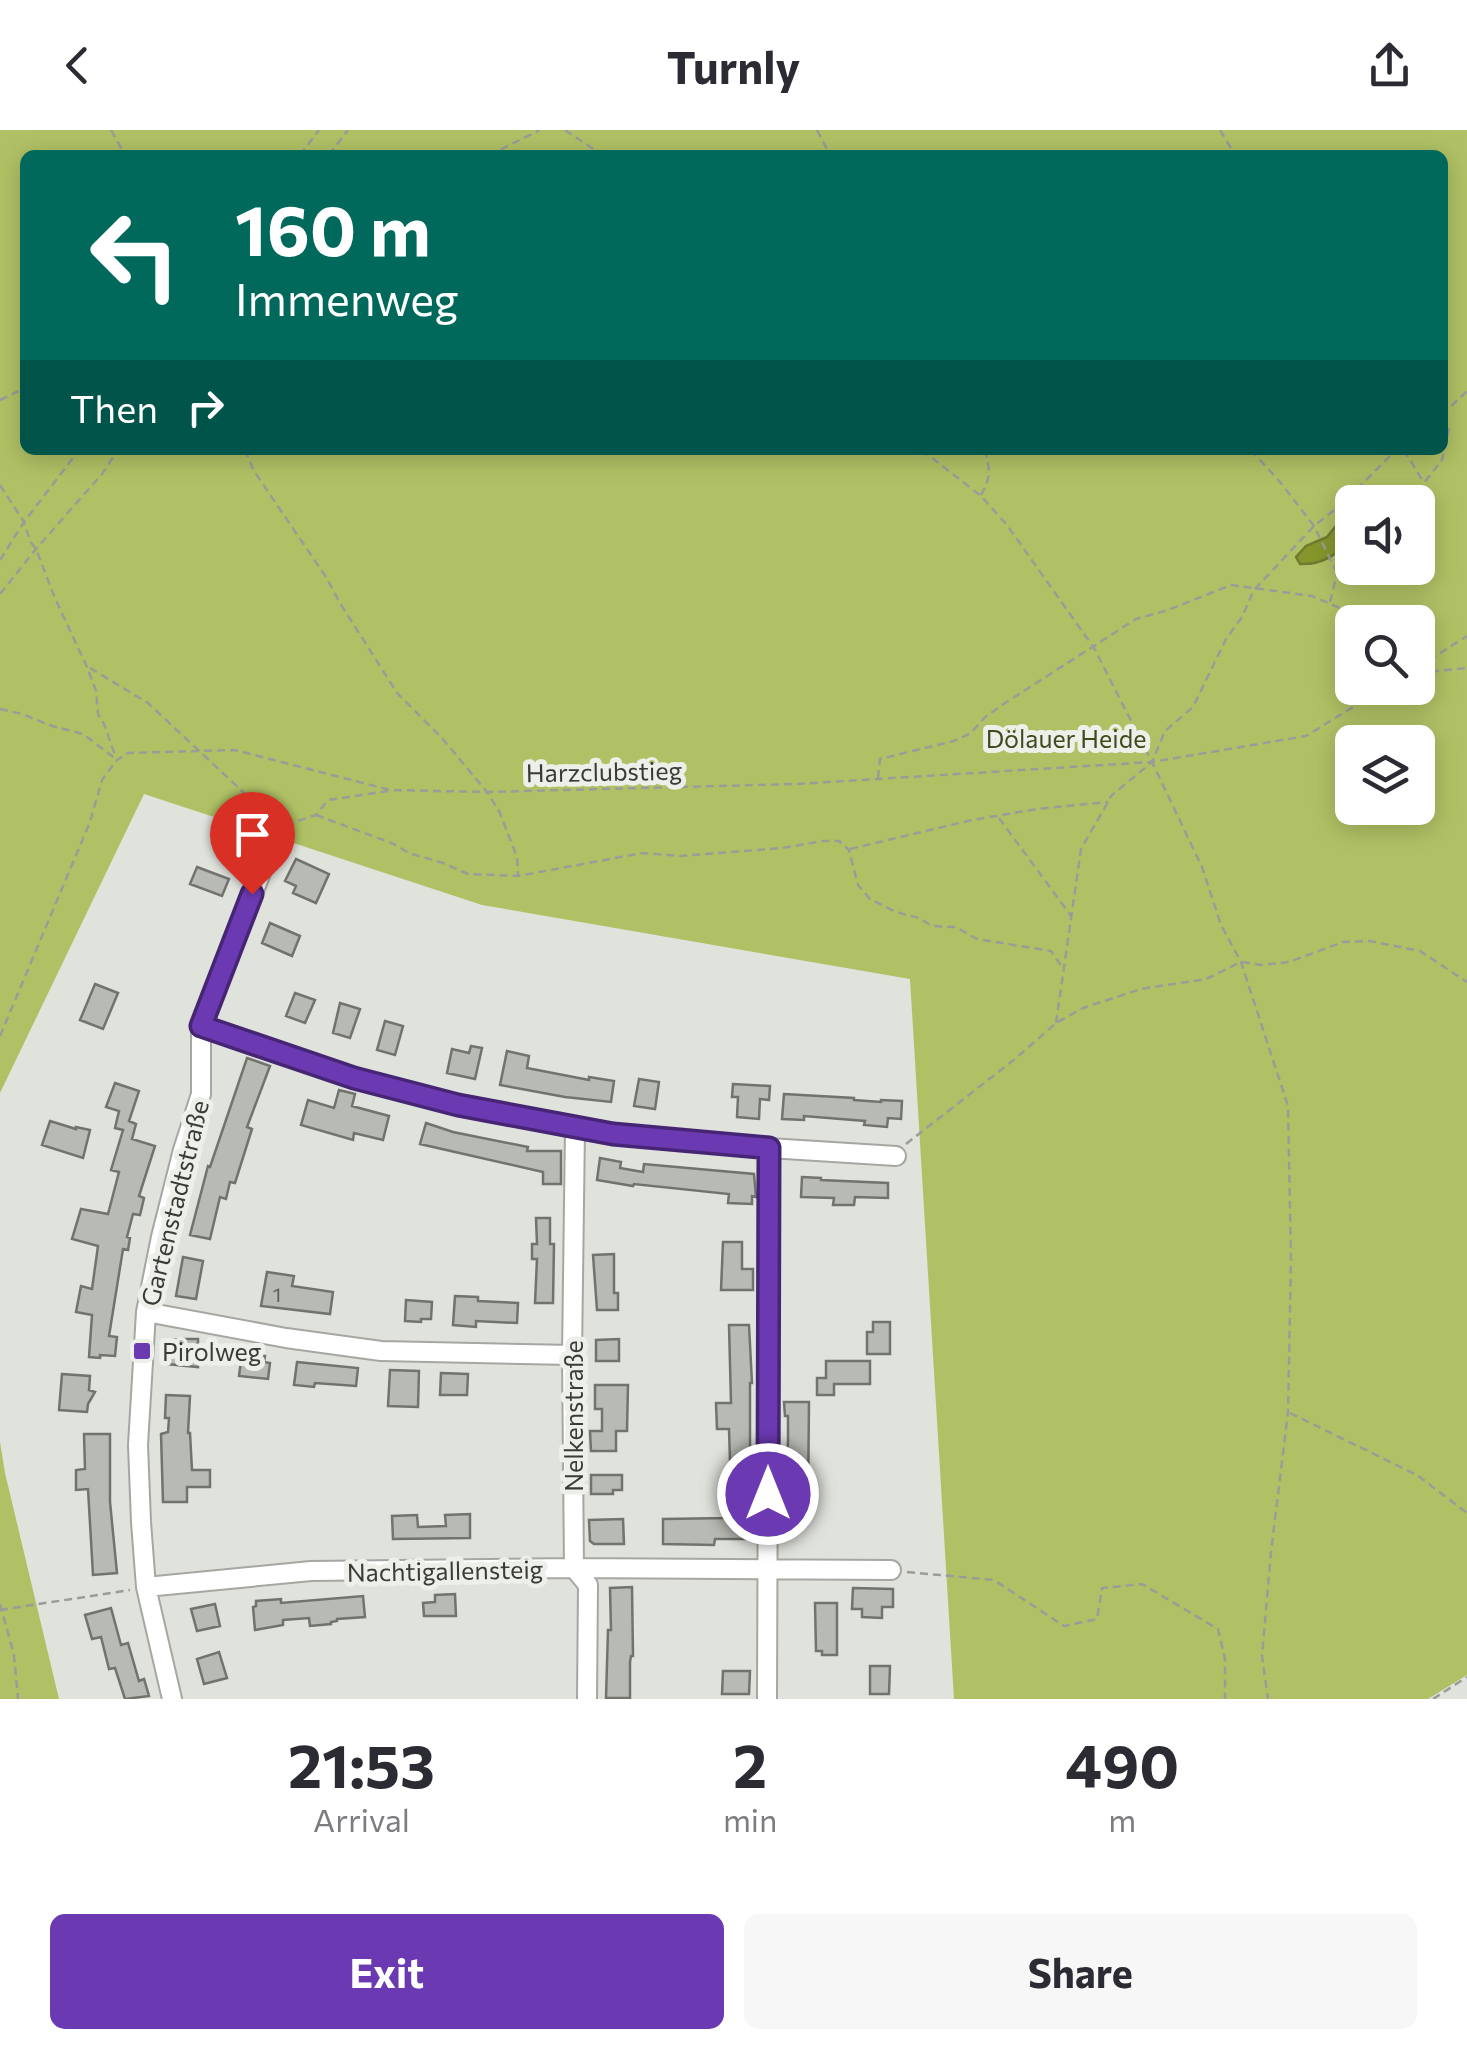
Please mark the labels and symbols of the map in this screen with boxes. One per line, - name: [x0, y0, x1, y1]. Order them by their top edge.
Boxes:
- park label: Dölauer Heide: [986, 723, 1146, 753]
- street label: Harzclubstieg: [526, 755, 683, 787]
- pin: [210, 792, 295, 895]
- street label: Gartenstadtstraße: [134, 1097, 214, 1309]
- house number: 1: [273, 1282, 281, 1306]
- place label: Pirolweg: [162, 1336, 262, 1366]
- marker: Pirolweg: [131, 1340, 153, 1362]
- street label: Nelkenstraße: [558, 1340, 588, 1492]
- position arrow: [716, 1442, 820, 1546]
- street label: Nachtigallensteig: [347, 1553, 544, 1587]

